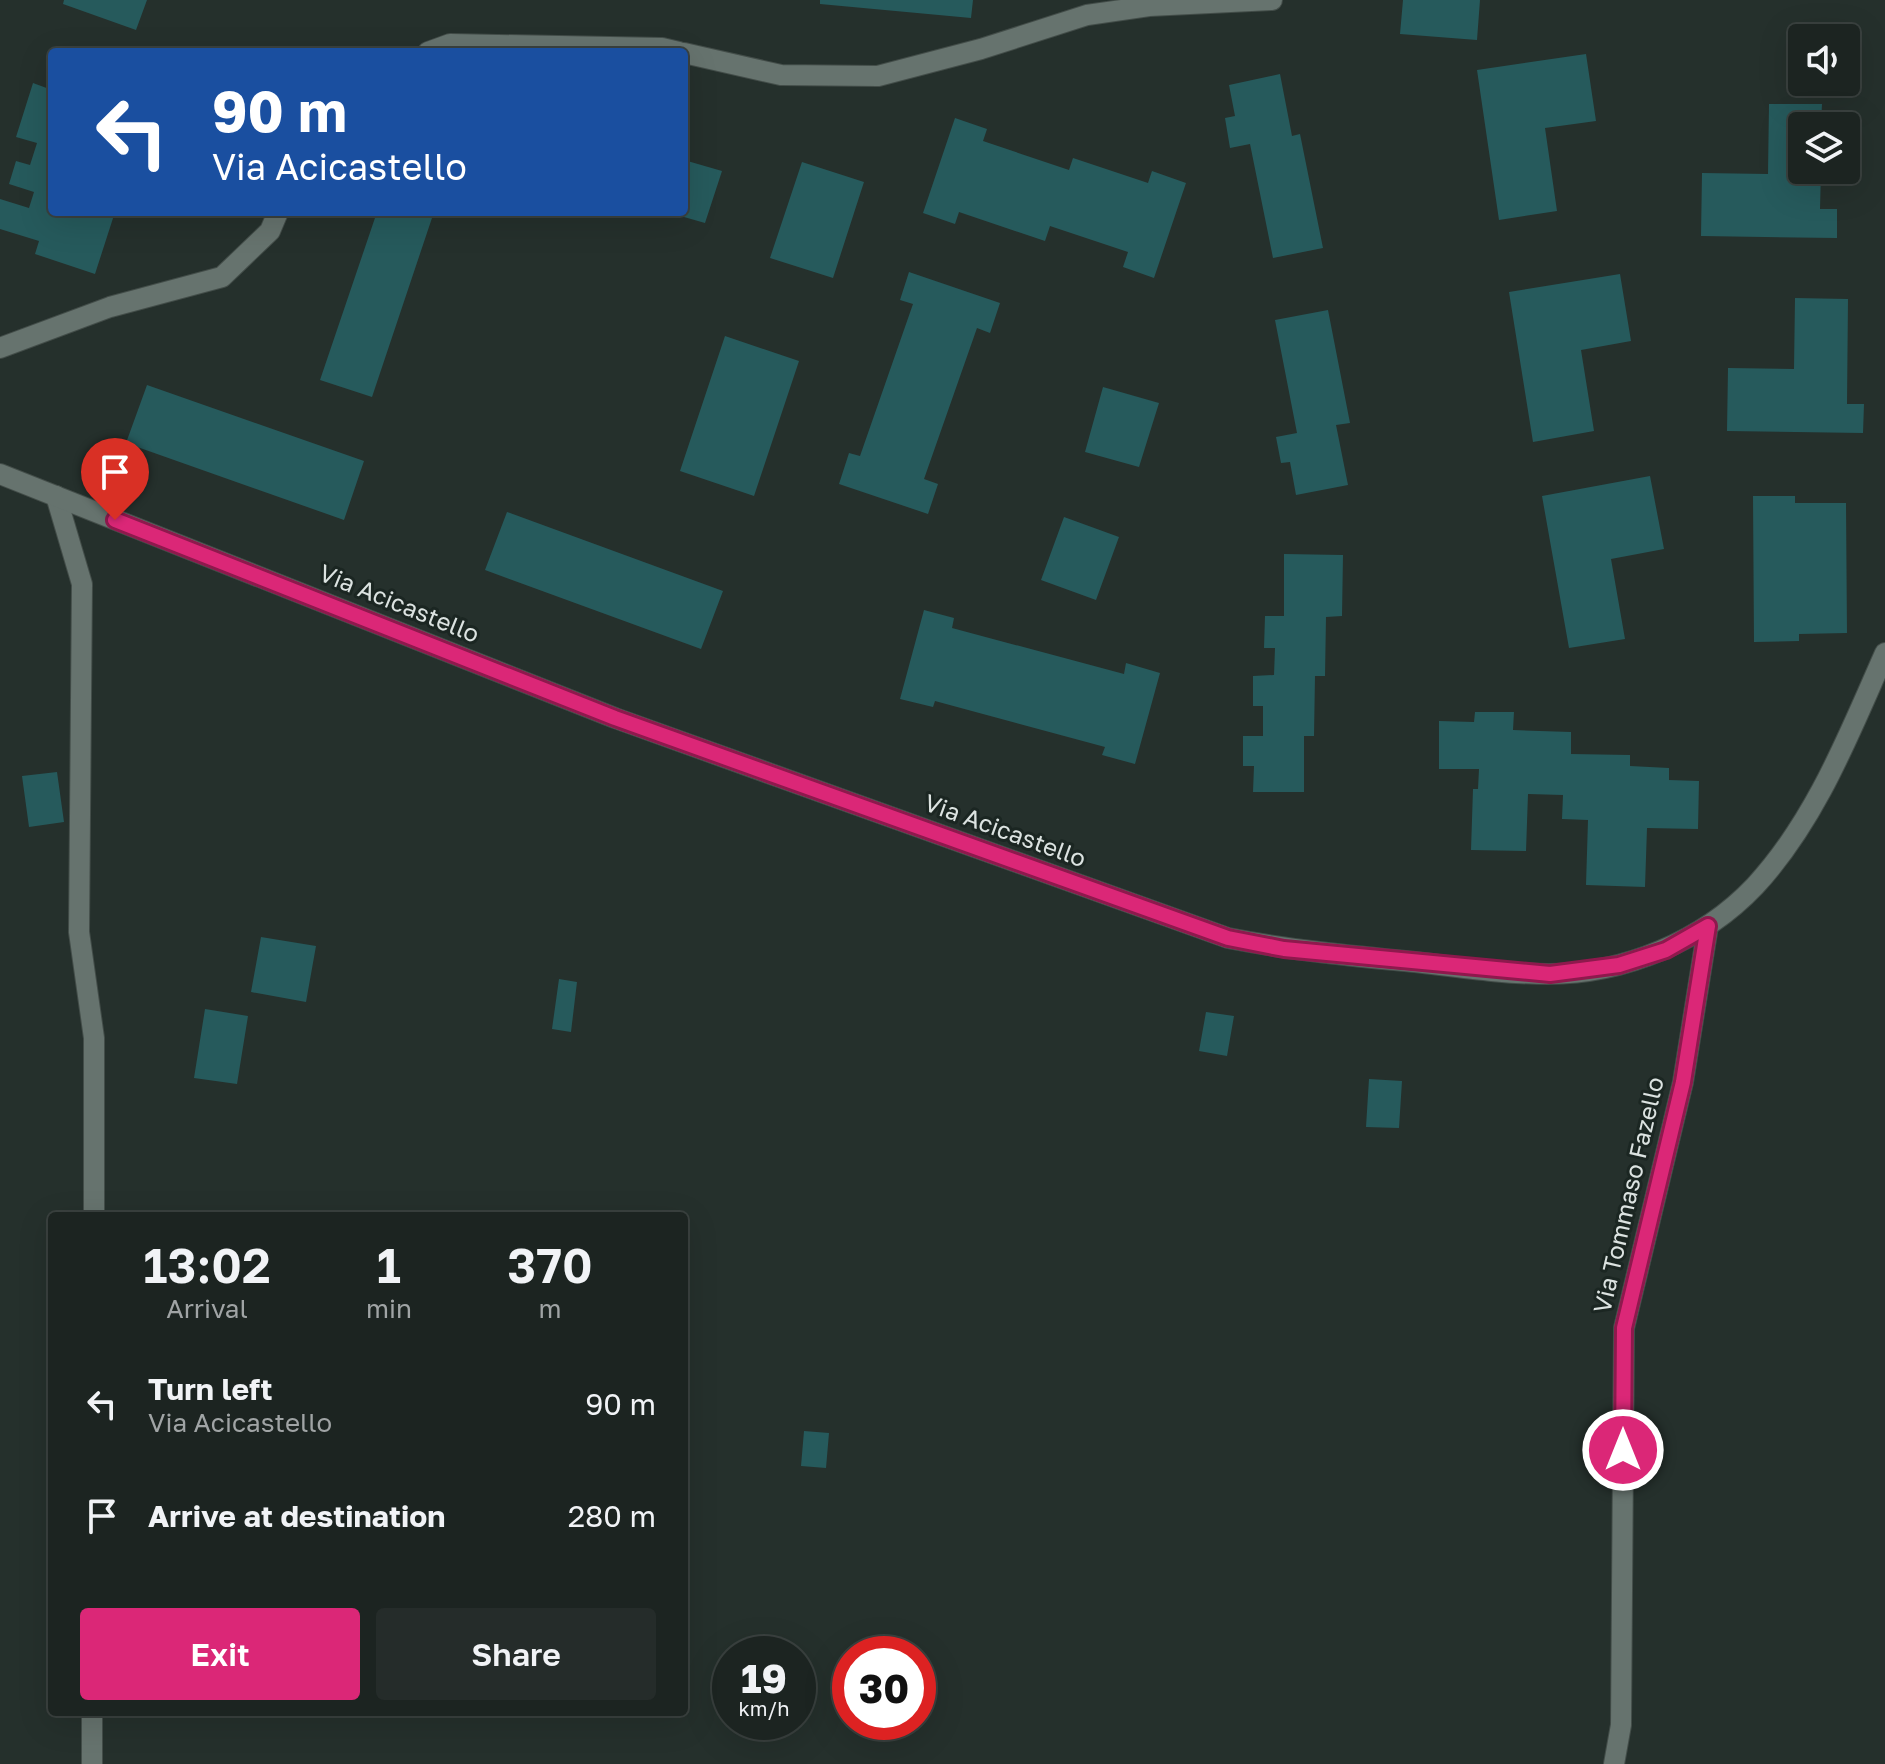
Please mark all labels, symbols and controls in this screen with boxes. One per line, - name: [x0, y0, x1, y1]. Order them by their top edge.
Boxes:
- map controls: [1788, 24, 1860, 184]
- button: sound: [1788, 24, 1860, 96]
- text: 90 m: [212, 77, 347, 144]
- icon: left: [80, 80, 184, 184]
- button: layers: [1788, 112, 1860, 184]
- text: Via Acicastello: [212, 145, 467, 188]
- pin: [81, 438, 149, 520]
- icon: arrive: [93, 450, 137, 494]
- street label: Via Acicastello: [315, 557, 484, 648]
- street label: Via Acicastello: [921, 787, 1090, 872]
- street label: Via Tommaso Fazello: [1586, 1074, 1669, 1316]
- text: 13:02: [143, 1236, 271, 1294]
- text: 1: [377, 1236, 401, 1294]
- text: 370: [507, 1236, 593, 1294]
- text: Arrival: [166, 1293, 248, 1324]
- text: min: [366, 1293, 412, 1324]
- text: m: [538, 1293, 561, 1324]
- text: Turn left: [148, 1371, 273, 1407]
- icon: left: [80, 1382, 124, 1426]
- text: 90 m: [585, 1386, 656, 1422]
- text: Via Acicastello: [148, 1407, 332, 1438]
- position arrow: [1581, 1408, 1665, 1492]
- icon: arrive: [80, 1494, 124, 1538]
- text: Arrive at destination: [148, 1498, 445, 1534]
- text: 280 m: [568, 1498, 656, 1534]
- button: Exit: [80, 1608, 360, 1700]
- button: Share: [376, 1608, 656, 1700]
- speed limit sign: 30: [832, 1636, 936, 1740]
- text: 19: [741, 1654, 787, 1702]
- text: km/h: [739, 1696, 789, 1720]

